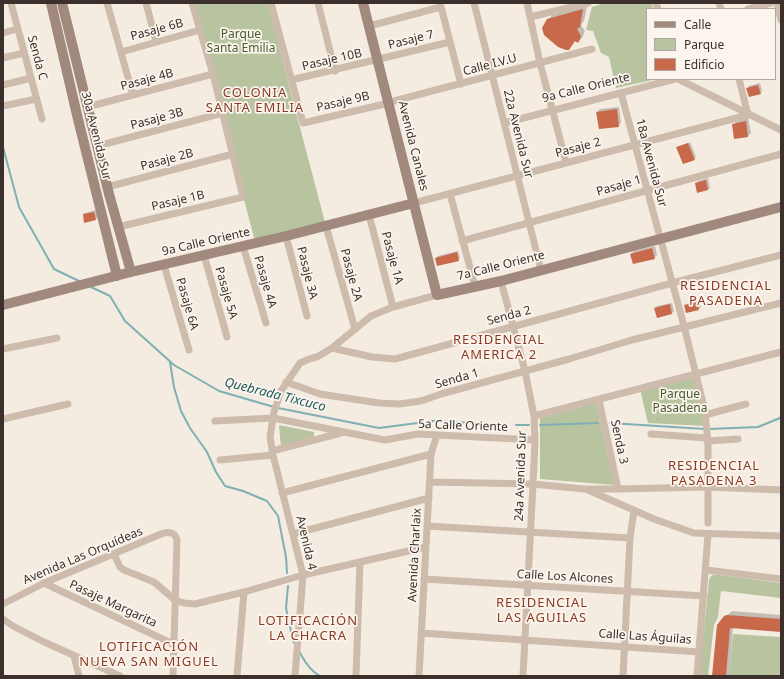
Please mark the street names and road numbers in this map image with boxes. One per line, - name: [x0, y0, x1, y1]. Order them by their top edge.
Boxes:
- street label: Pasaje 6B: [129, 16, 185, 44]
- street label: Pasaje 7: [387, 27, 435, 53]
- street label: Senda C: [24, 34, 50, 82]
- street label: Pasaje 10B: [301, 46, 363, 74]
- street label: Calle I.V.U: [461, 51, 519, 79]
- street label: Pasaje 4B: [119, 66, 175, 94]
- street label: 9a Calle Oriente: [541, 70, 631, 106]
- street label: 22a Avenida Sur: [500, 88, 536, 180]
- street label: Pasaje 9B: [315, 89, 371, 115]
- street label: 30a Avenida Sur: [78, 90, 114, 182]
- street label: Avenida Canales: [395, 99, 431, 193]
- street label: Pasaje 3B: [129, 105, 185, 133]
- street label: 18a Avenida Sur: [632, 117, 670, 209]
- street label: Pasaje 2: [554, 135, 602, 161]
- street label: Pasaje 2B: [139, 146, 195, 174]
- street label: Pasaje 1: [595, 173, 643, 199]
- street label: Pasaje 1B: [150, 188, 206, 214]
- street label: 9a Calle Oriente: [161, 225, 251, 259]
- street label: Pasaje 1A: [378, 230, 406, 286]
- street label: Pasaje 3A: [293, 245, 321, 301]
- street label: Pasaje 2A: [337, 247, 365, 303]
- street label: 7a Calle Oriente: [456, 248, 546, 284]
- street label: Pasaje 4A: [251, 254, 279, 310]
- street label: Pasaje 5A: [212, 265, 240, 321]
- street label: Pasaje 6A: [173, 276, 201, 332]
- street label: Senda 2: [485, 303, 533, 329]
- street label: Senda 1: [433, 366, 481, 392]
- street label: 5a Calle Oriente: [418, 417, 508, 435]
- street label: Senda 3: [607, 419, 631, 465]
- street label: 24a Avenida Sur: [512, 430, 530, 522]
- street label: Avenida Charlaix: [405, 508, 425, 602]
- street label: Avenida 4: [293, 515, 319, 571]
- street label: Avenida Las Orquídeas: [21, 524, 145, 588]
- street label: Calle Los Alcones: [516, 567, 614, 587]
- street label: Pasaje Margarita: [67, 577, 159, 631]
- street label: Calle Las Águilas: [598, 627, 692, 647]

